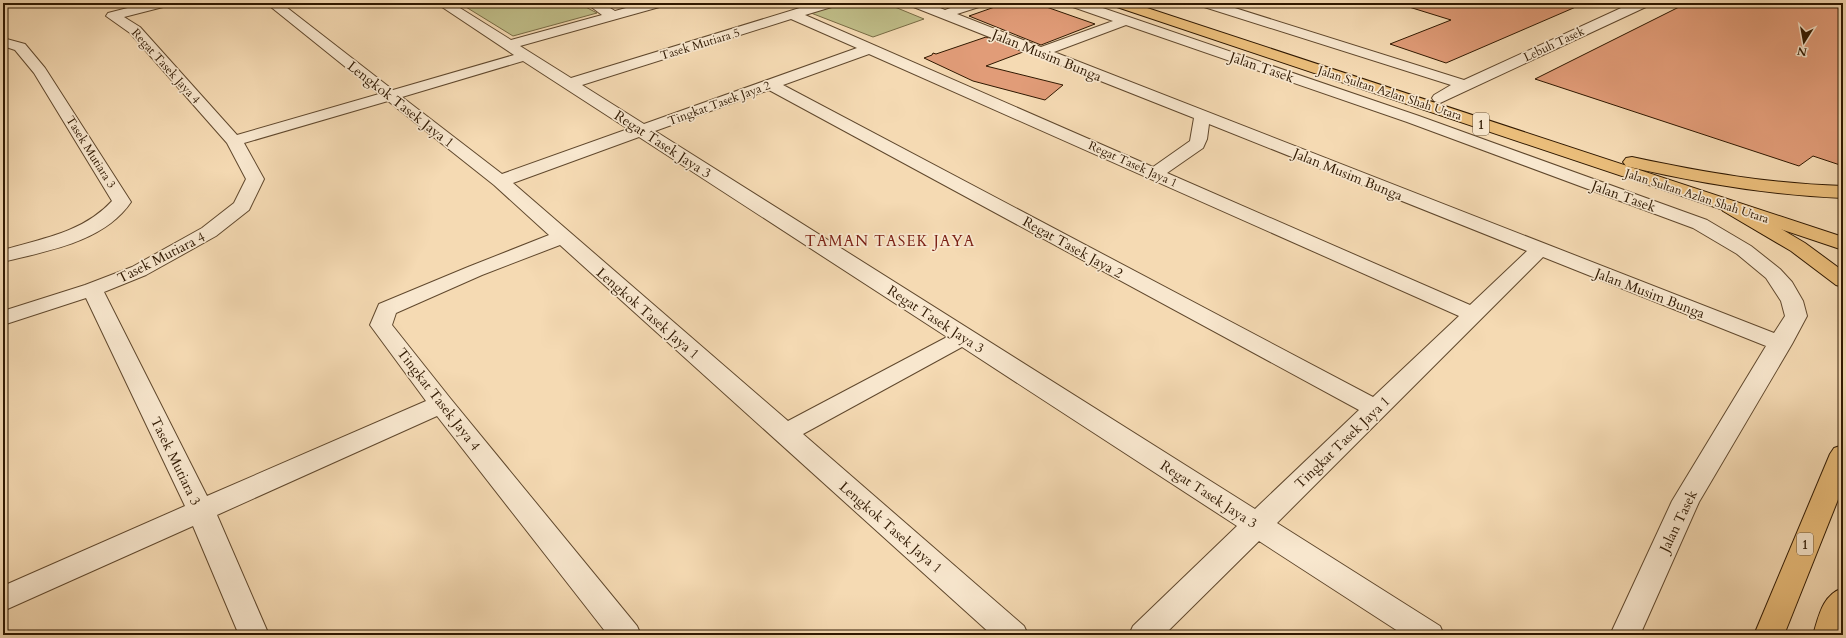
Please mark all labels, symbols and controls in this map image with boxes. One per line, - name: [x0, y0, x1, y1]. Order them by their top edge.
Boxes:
- north arrow: [1784, 22, 1824, 62]
- street label: Lebuh Tasek: [1521, 23, 1588, 65]
- street label: Tasek Mutiara 5: [658, 24, 742, 64]
- street label: Jalan Musim Bunga: [987, 24, 1104, 86]
- street label: Regat Tasek Jaya 4: [128, 25, 204, 107]
- text: N: [1796, 43, 1808, 60]
- street label: Jalan Tasek: [1225, 47, 1297, 88]
- street label: Lengkok Tasek Jaya 1: [343, 57, 458, 152]
- street label: Jalan Sultan Azlan Shah Utara: [1314, 62, 1465, 124]
- street label: Tingkat Tasek Jaya 2: [666, 77, 772, 129]
- street label: Regat Tasek Jaya 3: [611, 106, 715, 183]
- street label: Tasek Mutiara 3: [62, 113, 120, 191]
- road number: 1: [1473, 113, 1489, 135]
- street label: Regat Tasek Jaya 1: [1086, 137, 1180, 191]
- street label: Jalan Musim Bunga: [1288, 143, 1405, 205]
- street label: Jalan Sultan Azlan Shah Utara: [1621, 165, 1772, 227]
- street label: Jalan Tasek: [1587, 175, 1659, 217]
- street label: Regat Tasek Jaya 2: [1019, 212, 1126, 283]
- street label: Tasek Mutiara 4: [114, 227, 208, 288]
- district label: TAMAN TASEK JAYA: [805, 231, 975, 251]
- street label: Lengkok Tasek Jaya 1: [592, 263, 703, 363]
- street label: Jalan Musim Bunga: [1590, 263, 1707, 323]
- street label: Regat Tasek Jaya 3: [884, 281, 988, 358]
- street label: Tingkat Tasek Jaya 4: [392, 344, 485, 455]
- street label: Tingkat Tasek Jaya 1: [1291, 392, 1394, 493]
- street label: Tasek Mutiara 3: [146, 414, 205, 509]
- street label: Regat Tasek Jaya 3: [1157, 456, 1261, 533]
- street label: Lengkok Tasek Jaya 1: [835, 477, 946, 577]
- street label: Jalan Tasek: [1654, 487, 1702, 557]
- road number: 1: [1797, 533, 1813, 555]

